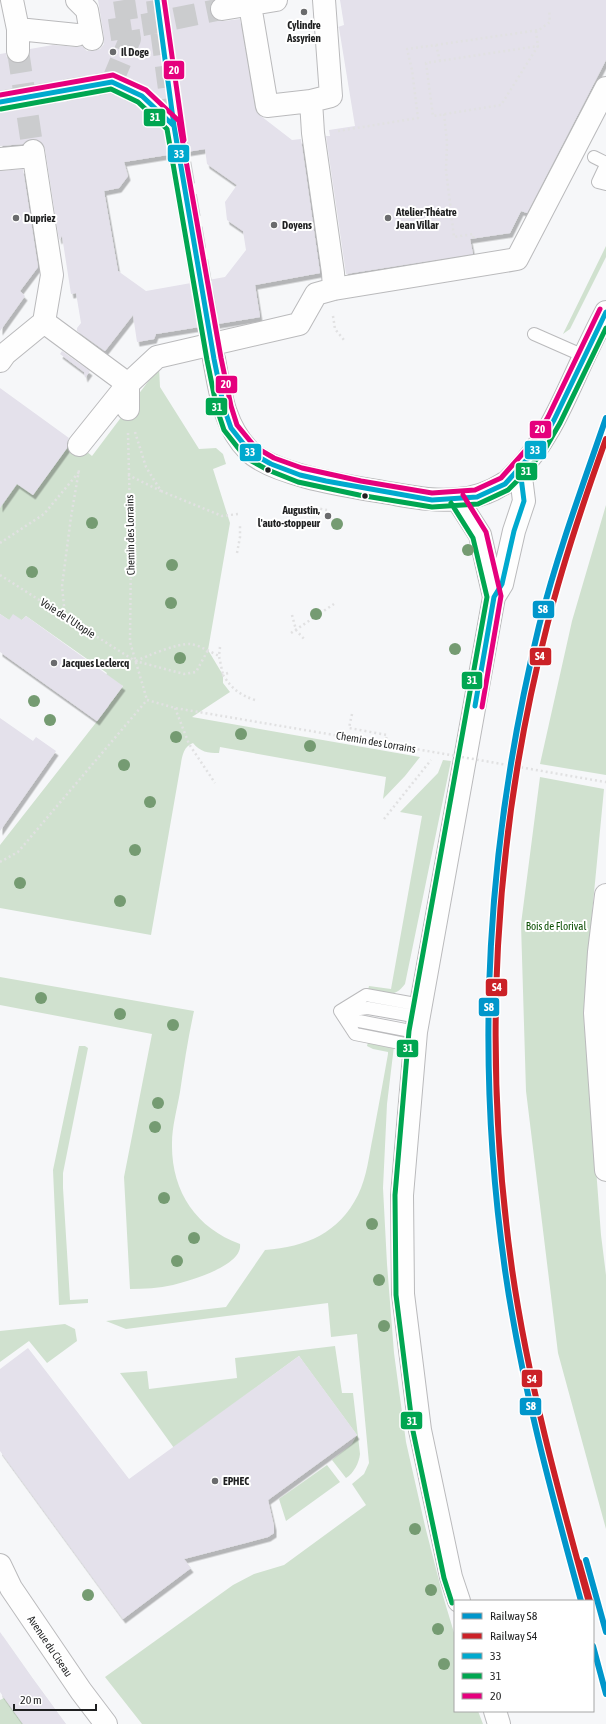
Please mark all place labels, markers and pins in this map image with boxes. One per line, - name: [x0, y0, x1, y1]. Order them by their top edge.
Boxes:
- marker: Cylindre Assyrien: [299, 7, 309, 17]
- place label: Cylindre Assyrien: [286, 19, 321, 44]
- place label: Il Doge: [121, 46, 149, 58]
- marker: Il Doge: [108, 47, 118, 57]
- place label: Atelier-Théatre Jean Villar: [395, 206, 457, 231]
- place label: Dupriez: [24, 212, 55, 224]
- marker: Dupriez: [11, 213, 21, 223]
- marker: Atelier-Théatre Jean Villar: [383, 213, 393, 223]
- place label: Doyens: [282, 219, 312, 231]
- marker: Doyens: [269, 220, 279, 230]
- unlabelled marker: [263, 465, 273, 475]
- unlabelled marker: [360, 491, 370, 501]
- place label: Augustin, l'auto-stoppeur: [258, 504, 321, 529]
- marker: Augustin, l'auto-stoppeur: [323, 511, 333, 521]
- place label: Jacques Leclercq: [61, 657, 129, 669]
- marker: Jacques Leclercq: [49, 658, 59, 668]
- place label: EPHEC: [223, 1475, 249, 1487]
- marker: EPHEC: [210, 1476, 220, 1486]

